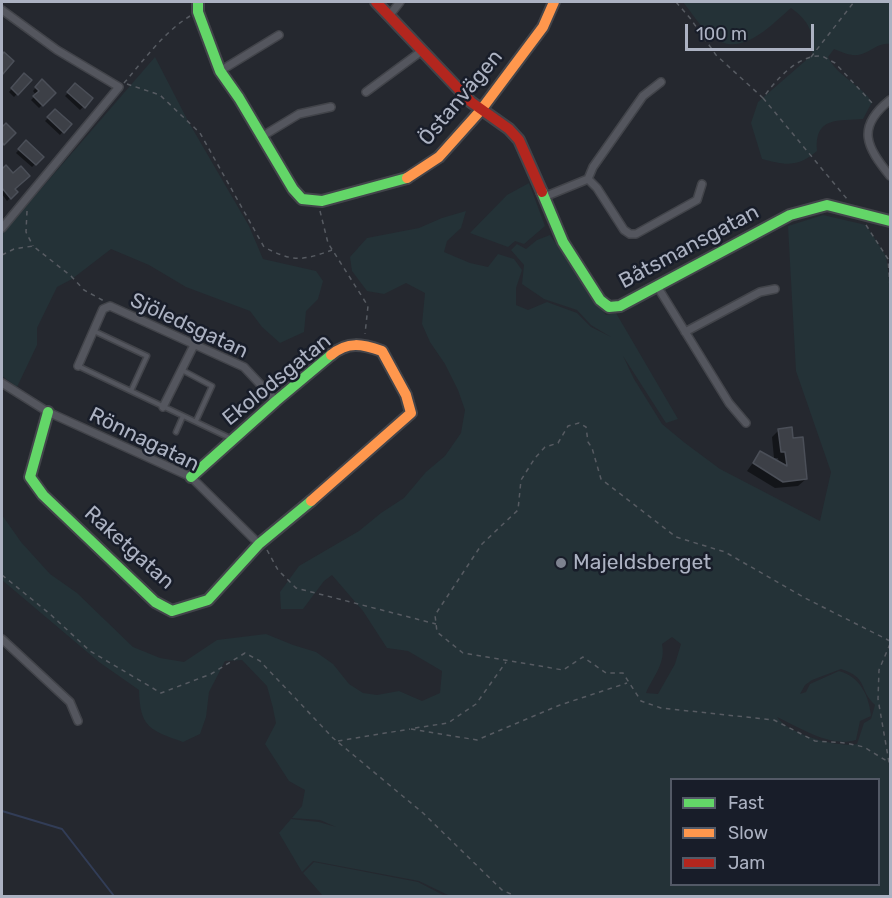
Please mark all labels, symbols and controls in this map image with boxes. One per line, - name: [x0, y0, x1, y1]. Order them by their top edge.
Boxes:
- scale bar: [688, 12, 817, 50]
- text: 100 m: [696, 23, 747, 45]
- street label: Östanvägen: [414, 45, 508, 151]
- street label: Båtsmansgatan: [615, 200, 763, 294]
- street label: Sjöledsgatan: [126, 288, 252, 364]
- street label: Ekolodsgatan: [218, 329, 336, 431]
- street label: Rönnagatan: [85, 403, 203, 477]
- street label: Raketgatan: [79, 501, 179, 595]
- place label: Majeldsberget: [573, 550, 711, 576]
- marker: Majeldsberget: [554, 556, 568, 570]
- legend: [670, 778, 880, 886]
- text: Fast: [728, 792, 764, 814]
- text: Slow: [728, 822, 768, 844]
- text: Jam: [728, 852, 765, 874]

